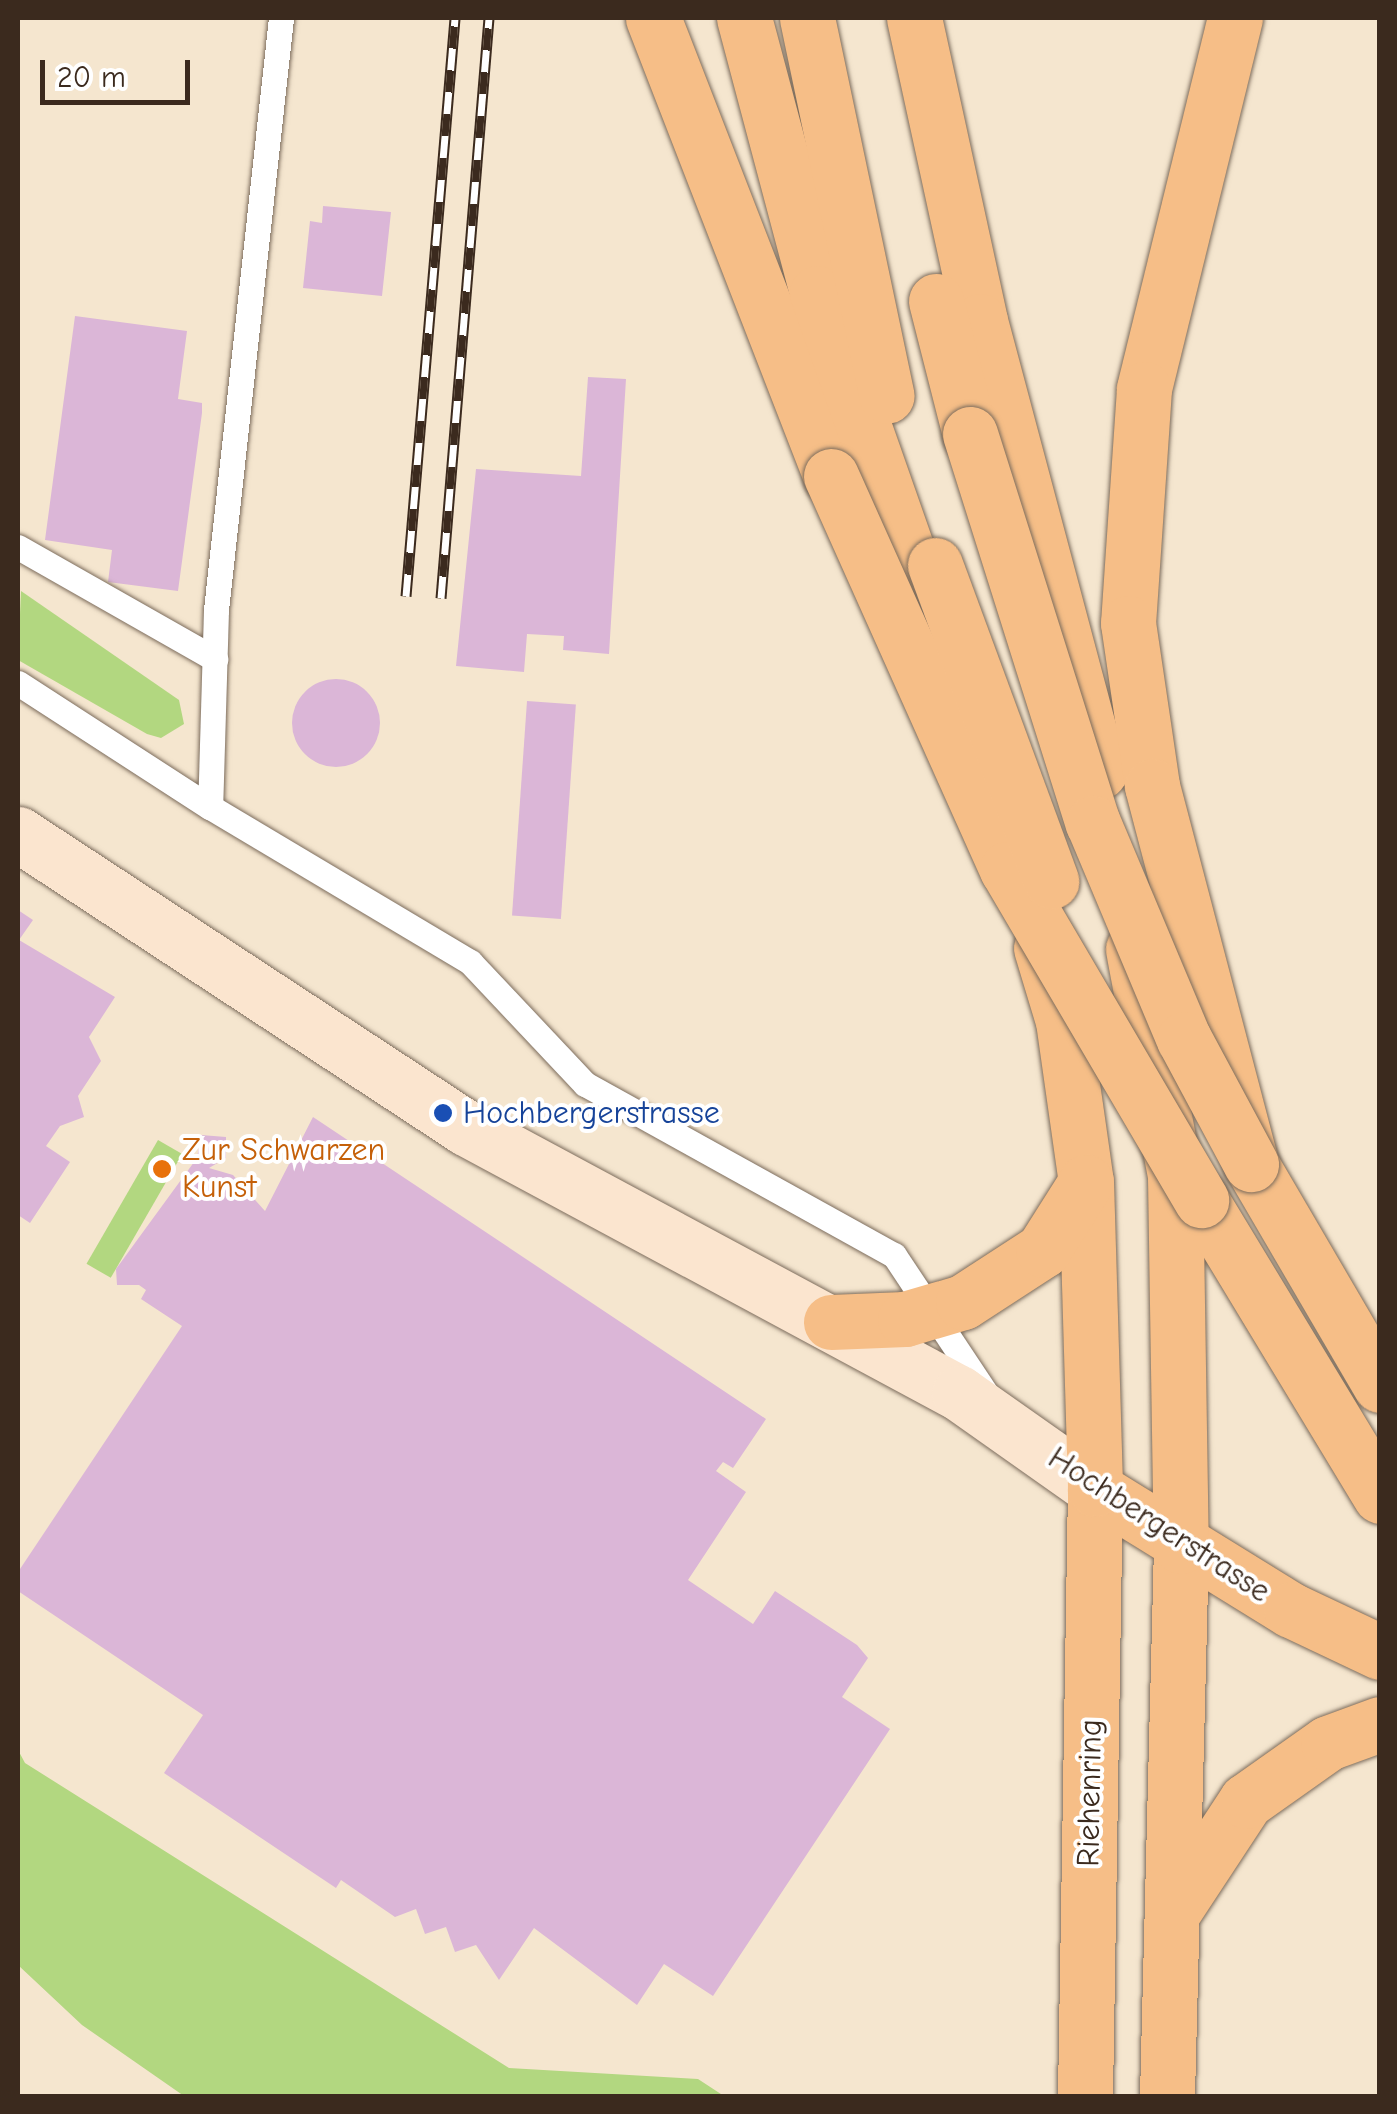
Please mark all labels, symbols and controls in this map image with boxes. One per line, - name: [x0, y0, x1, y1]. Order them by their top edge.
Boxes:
- scale bar: [45, 40, 195, 102]
- text: 20 m: [57, 60, 126, 95]
- place label: Hochbergerstrasse: [463, 1094, 720, 1132]
- marker: Hochbergerstrasse: [432, 1102, 454, 1124]
- place label: Zur Schwarzen Kunst: [182, 1132, 385, 1207]
- marker: Zur Schwarzen Kunst: [151, 1158, 173, 1180]
- street label: Hochbergerstrasse: [1041, 1439, 1277, 1611]
- street label: Riehenring: [1070, 1719, 1110, 1867]

